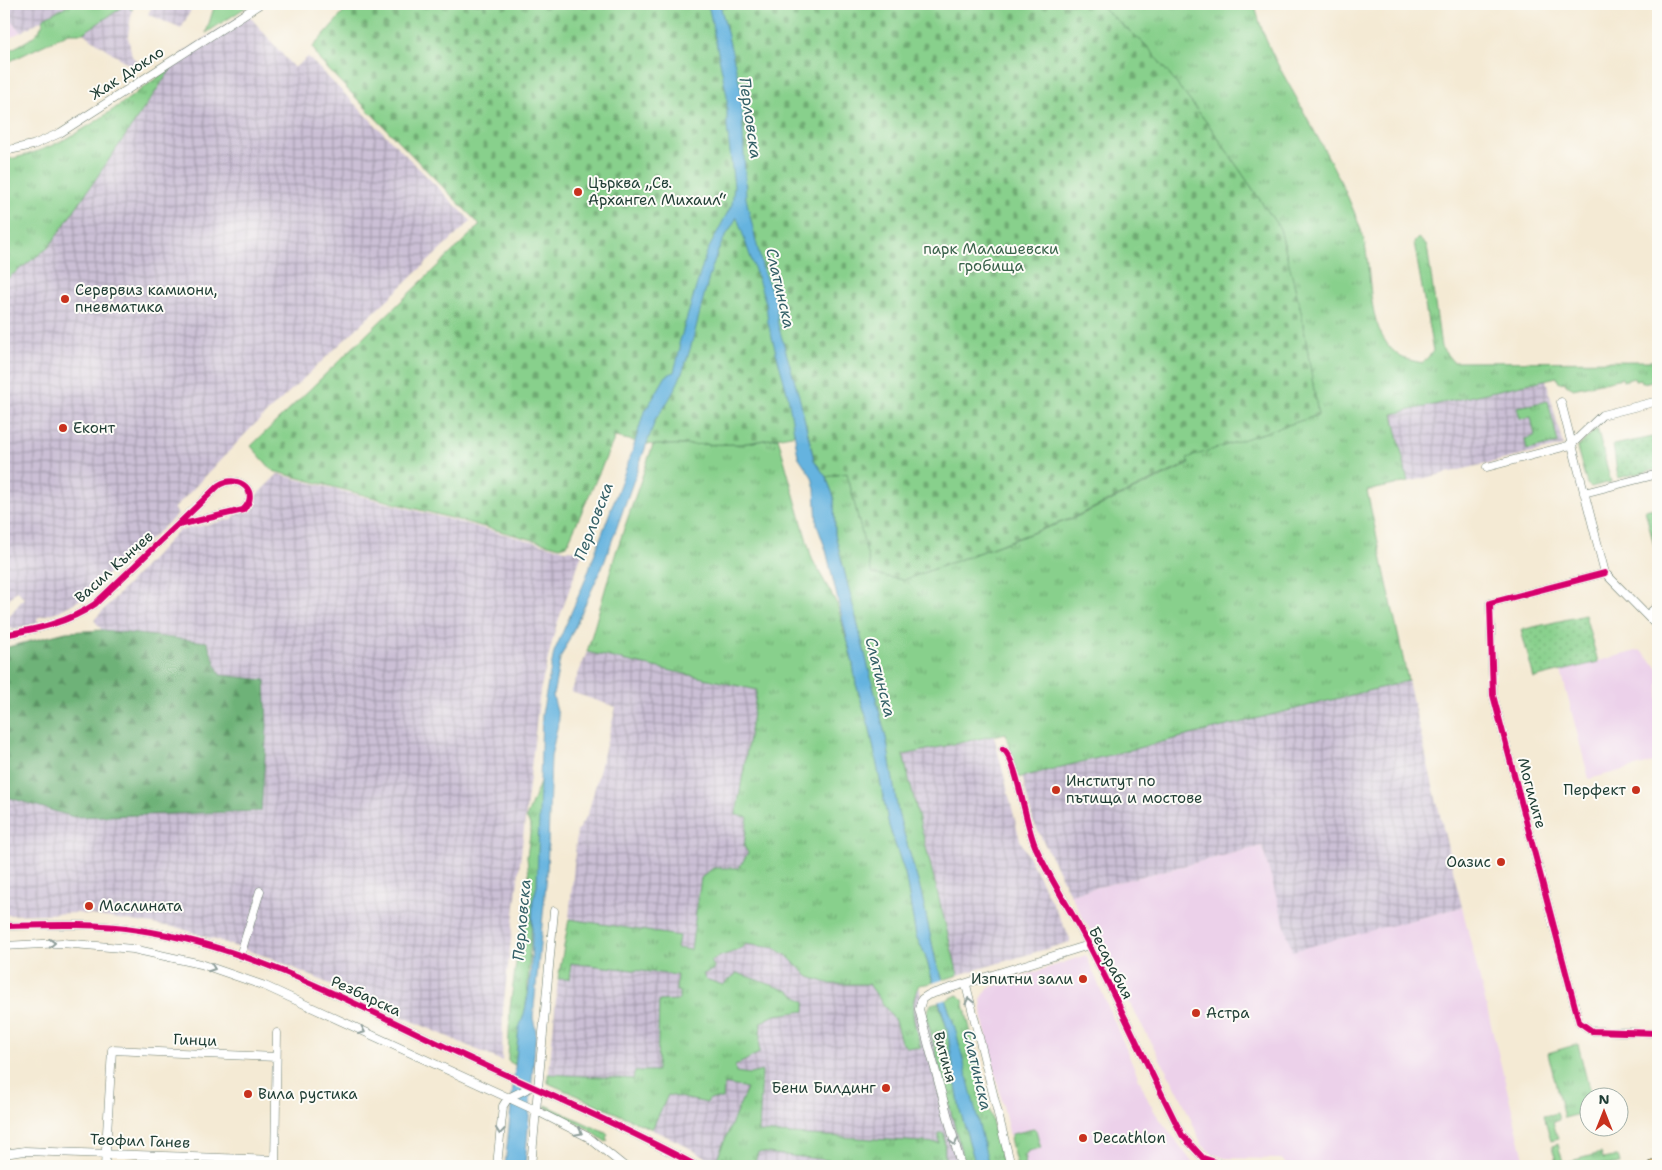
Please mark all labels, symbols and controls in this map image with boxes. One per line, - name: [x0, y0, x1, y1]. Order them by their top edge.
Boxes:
- street label: Жак Дюкло: [86, 42, 168, 104]
- water label: Перловска: [734, 76, 767, 160]
- place label: Църква „Св. Архангел Михаил“: [588, 173, 726, 210]
- marker: Църква „Св. Архангел Михаил“: [572, 186, 584, 198]
- park label: парк Малашевски гробища: [923, 239, 1059, 276]
- water label: Слатинска: [761, 246, 800, 330]
- place label: Серврвиз камиони, пневматика: [75, 280, 217, 317]
- marker: Серврвиз камиони, пневматика: [59, 293, 71, 305]
- place label: Еконт: [73, 418, 115, 438]
- marker: Еконт: [57, 422, 69, 434]
- water label: Перловска: [569, 479, 618, 563]
- street label: Васил Кънчев: [71, 526, 158, 608]
- water label: Слатинска: [860, 635, 901, 719]
- street label: Могилите: [1513, 755, 1551, 831]
- place label: Институт по пътища и мостове: [1066, 771, 1203, 808]
- place label: Перфект: [1563, 780, 1626, 800]
- marker: Институт по пътища и мостове: [1050, 784, 1062, 796]
- marker: Перфект: [1630, 784, 1642, 796]
- place label: Оазис: [1446, 852, 1491, 872]
- marker: Оазис: [1495, 856, 1507, 868]
- water label: Перловска: [507, 878, 536, 962]
- place label: Маслината: [99, 896, 183, 916]
- marker: Маслината: [83, 900, 95, 912]
- street label: Бесарабия: [1084, 923, 1138, 1003]
- one-way arrow: [49, 938, 57, 949]
- one-way arrow: [208, 962, 216, 972]
- place label: Изпитни зали: [971, 969, 1073, 989]
- street label: Резбарска: [328, 971, 405, 1021]
- marker: Изпитни зали: [1077, 973, 1089, 985]
- one-way arrow: [964, 996, 975, 1005]
- place label: Астра: [1206, 1003, 1250, 1023]
- marker: Астра: [1190, 1007, 1202, 1019]
- one-way arrow: [357, 1024, 366, 1035]
- water label: Слатинска: [958, 1028, 997, 1112]
- street label: Гинци: [173, 1029, 217, 1051]
- street label: Витиня: [929, 1029, 961, 1085]
- place label: Бени Билдинг: [771, 1078, 876, 1098]
- marker: Бени Билдинг: [880, 1082, 892, 1094]
- place label: Вила рустика: [258, 1084, 358, 1104]
- marker: Вила рустика: [242, 1088, 254, 1100]
- north arrow: [1580, 1088, 1630, 1138]
- text: N: [1598, 1090, 1610, 1108]
- one-way arrow: [574, 1126, 583, 1136]
- one-way arrow: [495, 1128, 506, 1136]
- place label: Decathlon: [1093, 1128, 1166, 1148]
- street label: Теофил Ганев: [90, 1129, 190, 1153]
- marker: Decathlon: [1077, 1132, 1089, 1144]
- one-way arrow: [949, 1137, 959, 1145]

